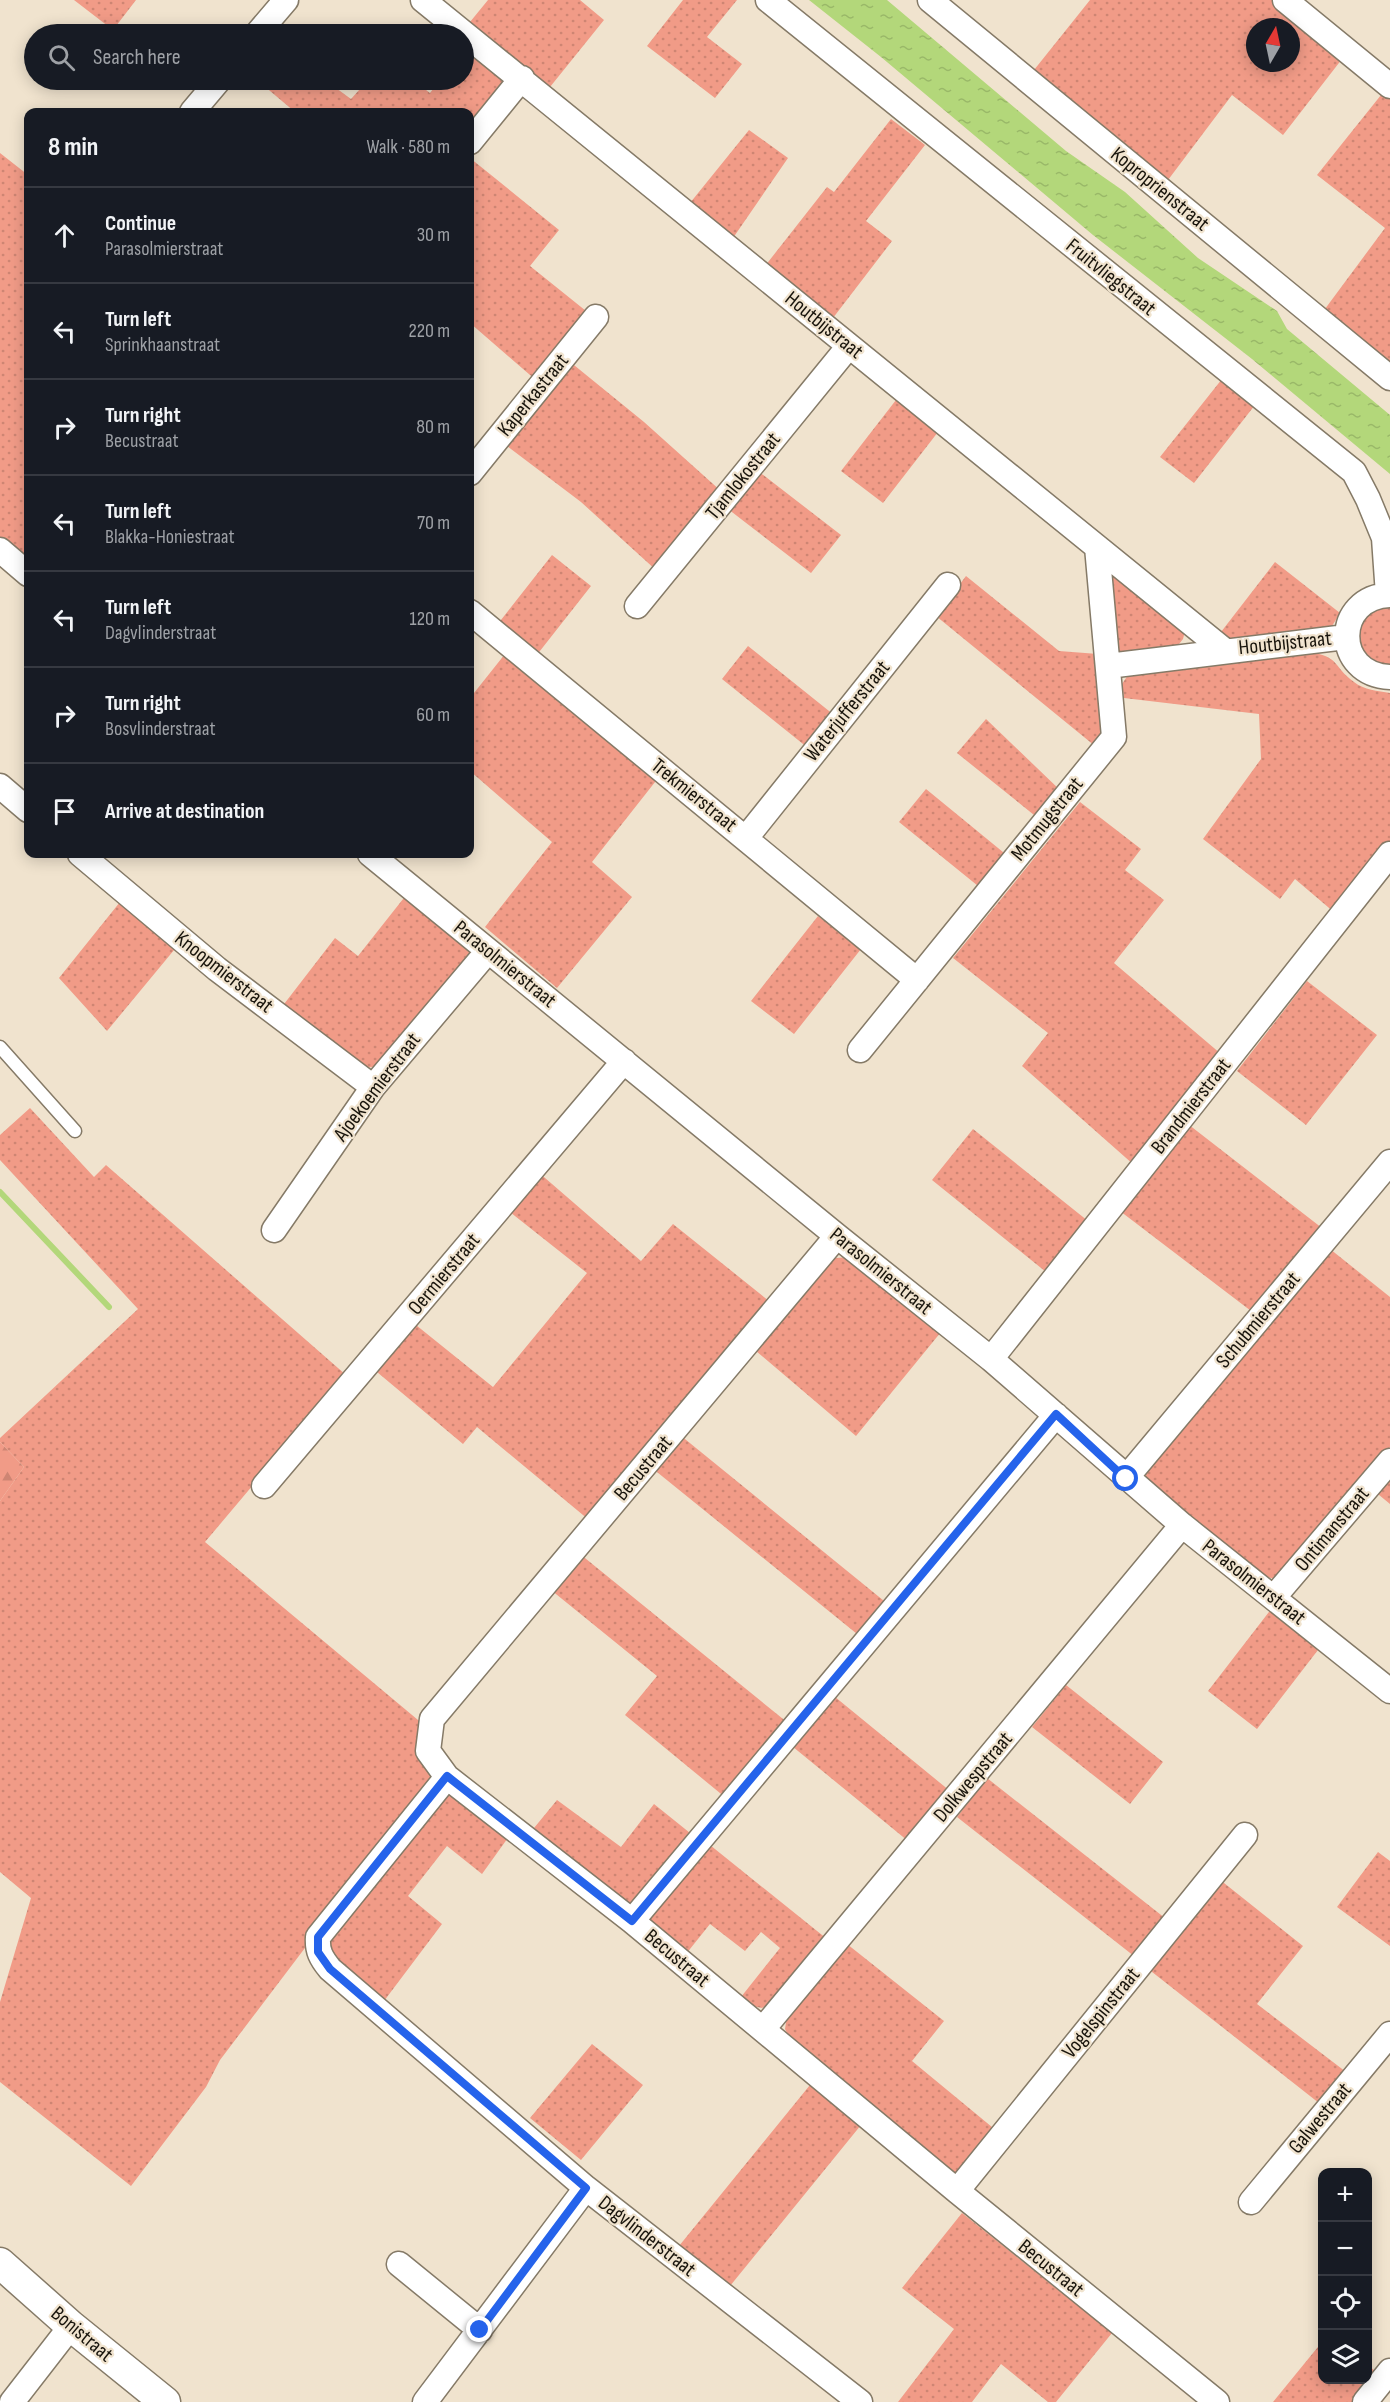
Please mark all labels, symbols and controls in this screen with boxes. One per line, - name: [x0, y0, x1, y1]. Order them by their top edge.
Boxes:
- north arrow: [1246, 18, 1300, 72]
- search box: [24, 24, 474, 90]
- icon: search: [45, 41, 78, 74]
- text: Search here: [93, 44, 180, 71]
- text: 8 min: [48, 132, 98, 163]
- text: Walk · 580 m: [366, 135, 450, 159]
- street label: Koproprienstraat: [1106, 142, 1214, 236]
- text: Continue: [105, 210, 176, 237]
- icon: ahead: [48, 219, 81, 252]
- text: 30 m: [417, 223, 450, 247]
- street label: Fruitvliegstraat: [1061, 233, 1161, 321]
- text: Parasolmierstraat: [105, 237, 223, 261]
- street label: Houtbijstraat: [780, 286, 868, 364]
- text: Turn left: [105, 306, 171, 333]
- icon: left: [48, 315, 81, 348]
- text: 220 m: [409, 319, 450, 343]
- text: Sprinkhaanstraat: [105, 333, 220, 357]
- street label: Kaperkastraat: [492, 349, 574, 441]
- text: Turn right: [105, 402, 181, 429]
- icon: right: [48, 411, 81, 444]
- text: 80 m: [416, 415, 450, 439]
- street label: Tjamlokostraat: [700, 427, 786, 525]
- text: Becustraat: [105, 429, 179, 453]
- text: Turn left: [105, 498, 171, 525]
- icon: left: [48, 507, 81, 540]
- text: 70 m: [417, 511, 450, 535]
- text: Blakka-Honiestraat: [105, 525, 235, 549]
- text: Turn left: [105, 594, 171, 621]
- icon: left: [48, 603, 81, 636]
- text: 120 m: [410, 607, 450, 631]
- text: Dagvlinderstraat: [105, 621, 216, 645]
- street label: Houtbijstraat: [1237, 626, 1333, 660]
- street label: Waterjufferstraat: [799, 656, 895, 766]
- text: Turn right: [105, 690, 181, 717]
- icon: right: [48, 699, 81, 732]
- text: 60 m: [416, 703, 450, 727]
- text: Bosvlinderstraat: [105, 717, 216, 741]
- street label: Trekmierstraat: [646, 753, 742, 837]
- street label: Motmugstraat: [1006, 772, 1088, 866]
- icon: arrive: [48, 795, 81, 828]
- text: Arrive at destination: [105, 798, 264, 825]
- street label: Parasolmierstraat: [449, 915, 561, 1013]
- street label: Knoopmierstraat: [170, 926, 278, 1018]
- street label: Ajoekoemierstraat: [328, 1028, 426, 1147]
- street label: Brandmierstraat: [1146, 1053, 1236, 1159]
- street label: Parasolmierstraat: [825, 1222, 937, 1320]
- street label: Oermierstraat: [403, 1228, 485, 1320]
- street label: Schubmierstraat: [1211, 1267, 1305, 1373]
- street label: Becustraat: [609, 1430, 677, 1506]
- route start: [1112, 1465, 1138, 1491]
- street label: Ontimanstraat: [1289, 1482, 1375, 1576]
- street label: Parasolmierstraat: [1197, 1534, 1311, 1630]
- street label: Dolkwespstraat: [928, 1727, 1018, 1827]
- street label: Becustraat: [639, 1924, 715, 1992]
- street label: Vogelspinstraat: [1057, 1963, 1145, 2063]
- street label: Galwestraat: [1283, 2078, 1357, 2158]
- map controls: [1318, 2168, 1372, 2384]
- button: +: [1318, 2168, 1372, 2222]
- street label: Dagvlinderstraat: [593, 2190, 701, 2282]
- button: −: [1318, 2222, 1372, 2276]
- street label: Becustraat: [1013, 2234, 1089, 2302]
- button: locate: [1318, 2276, 1372, 2330]
- street label: Bonistraat: [46, 2301, 118, 2367]
- route end: [466, 2316, 492, 2342]
- button: layers: [1318, 2330, 1372, 2384]

